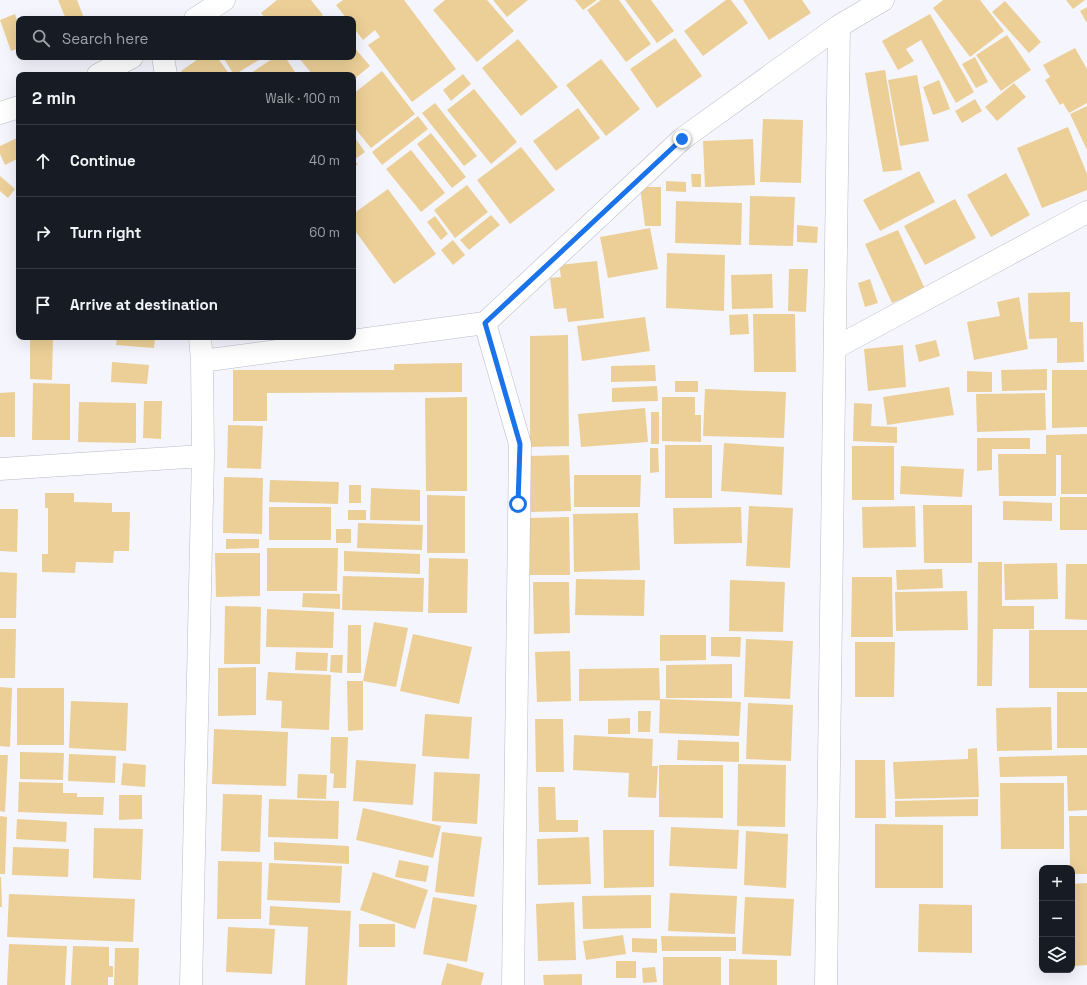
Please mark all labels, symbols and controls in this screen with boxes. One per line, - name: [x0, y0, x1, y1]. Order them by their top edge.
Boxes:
- search box: [16, 16, 356, 60]
- icon: search: [30, 27, 52, 49]
- text: Search here: [62, 29, 148, 48]
- text: 2 min: [32, 87, 76, 109]
- text: Walk · 100 m: [265, 90, 340, 107]
- route end: [673, 130, 691, 148]
- icon: ahead: [32, 150, 54, 172]
- text: Continue: [70, 151, 136, 170]
- text: 40 m: [309, 152, 340, 169]
- icon: right: [32, 222, 54, 244]
- text: Turn right: [70, 223, 141, 242]
- text: 60 m: [309, 224, 340, 241]
- icon: arrive: [32, 294, 54, 316]
- text: Arrive at destination: [70, 295, 218, 314]
- route start: [509, 495, 527, 513]
- map controls: [1039, 865, 1075, 973]
- button: +: [1039, 865, 1075, 901]
- button: −: [1039, 901, 1075, 937]
- button: layers: [1039, 937, 1075, 973]

